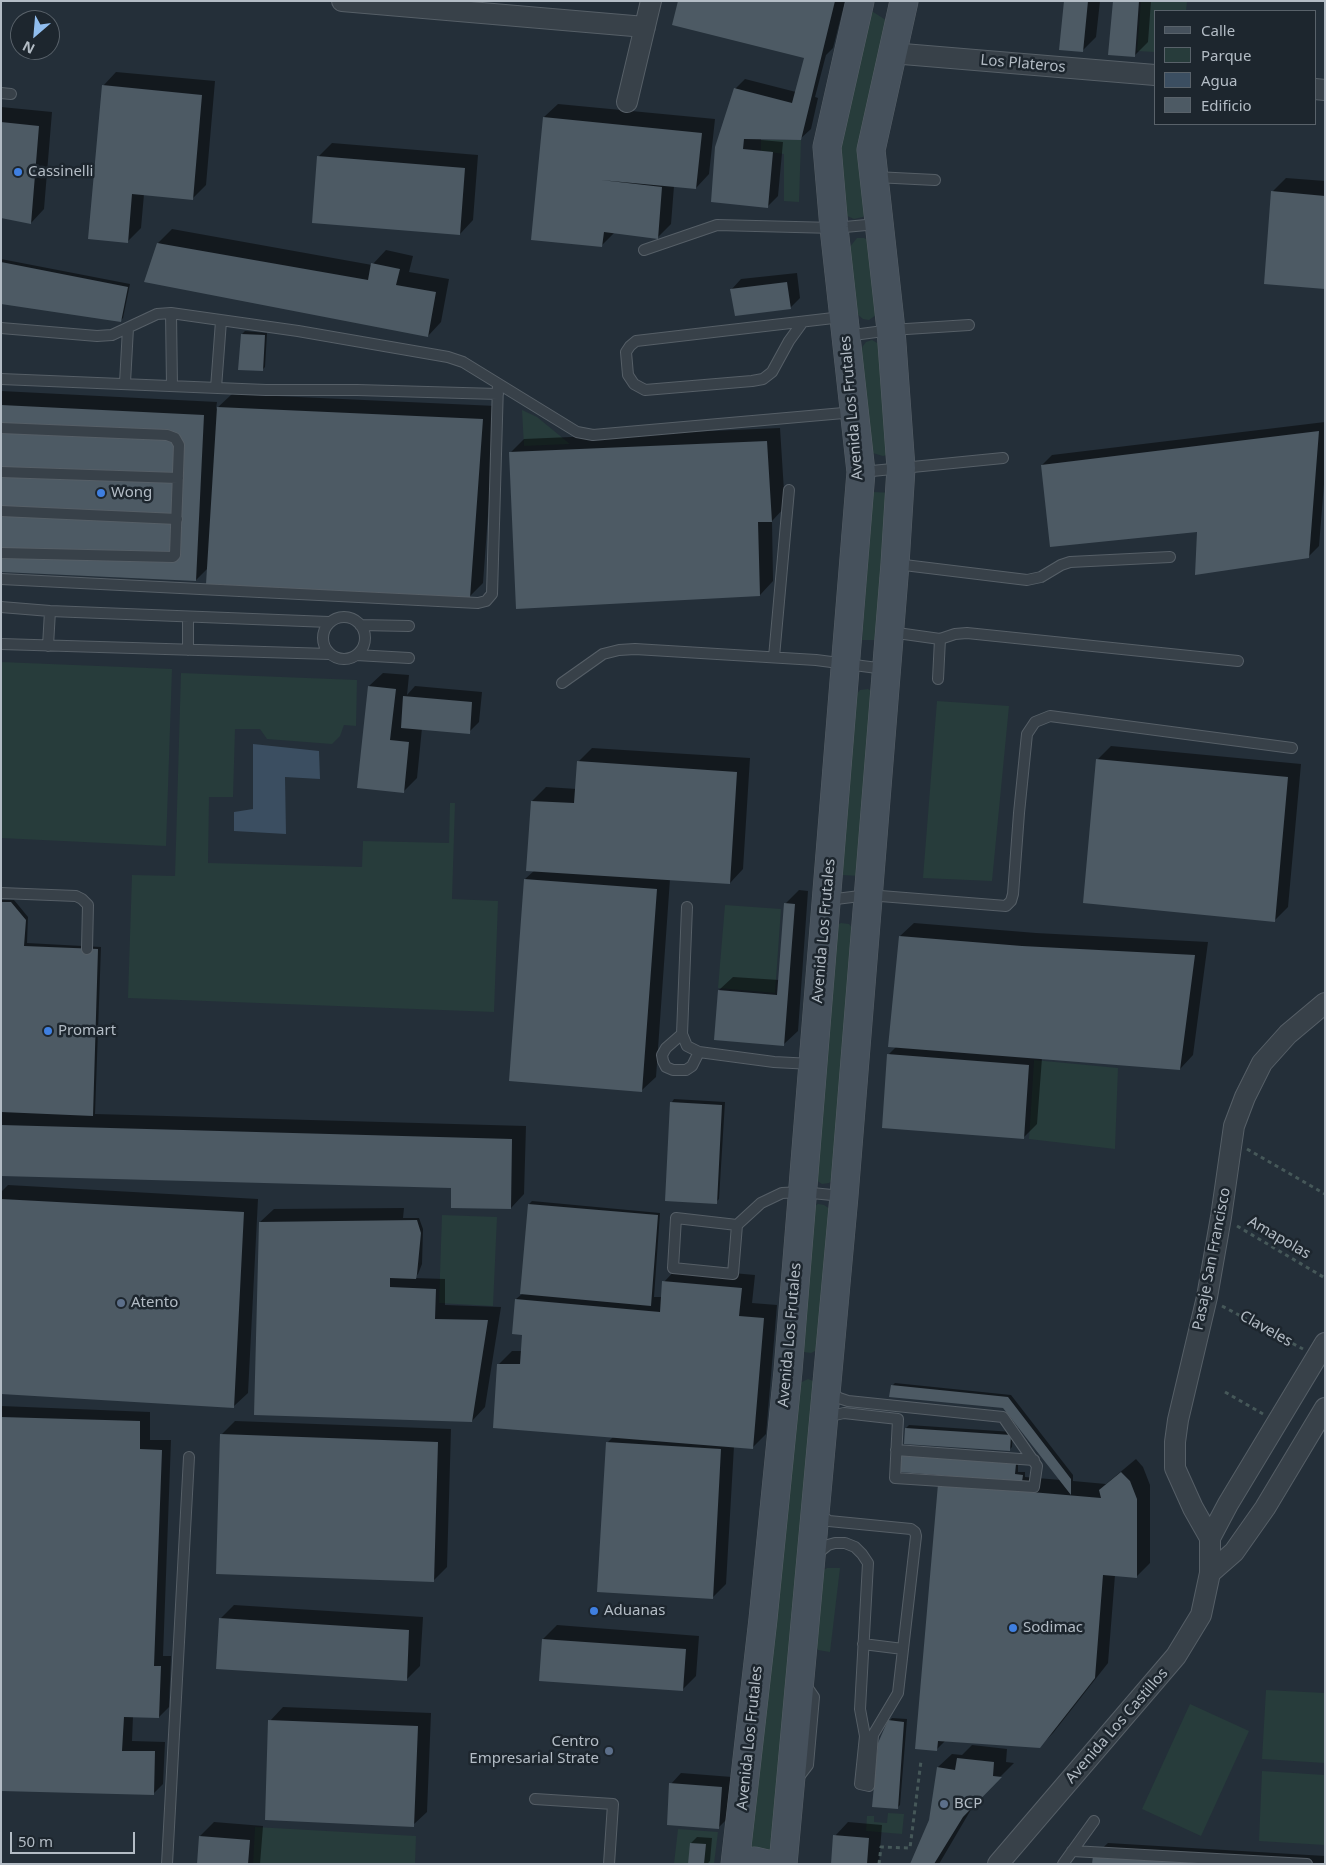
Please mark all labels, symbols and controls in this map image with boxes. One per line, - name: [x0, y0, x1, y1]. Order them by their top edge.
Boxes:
- north arrow: [10, 10, 60, 60]
- legend: [1154, 10, 1316, 125]
- text: Calle: [1201, 20, 1235, 40]
- text: N: [19, 37, 38, 59]
- text: Parque: [1201, 45, 1251, 65]
- street label: Los Plateros: [980, 51, 1066, 77]
- text: Agua: [1201, 70, 1238, 90]
- text: Edificio: [1201, 95, 1252, 115]
- place label: Cassinelli: [28, 163, 93, 181]
- marker: Cassinelli: [12, 166, 24, 178]
- street label: Avenida Los Frutales: [837, 335, 867, 481]
- place label: Wong: [111, 484, 152, 502]
- marker: Wong: [95, 487, 107, 499]
- street label: Avenida Los Frutales: [809, 858, 839, 1004]
- place label: Promart: [58, 1022, 116, 1040]
- marker: Promart: [42, 1025, 54, 1037]
- street label: Pasaje San Francisco: [1189, 1186, 1235, 1332]
- street label: Amapolas: [1244, 1213, 1314, 1263]
- street label: Avenida Los Frutales: [775, 1262, 805, 1408]
- place label: Atento: [131, 1294, 178, 1312]
- marker: Atento: [115, 1297, 127, 1309]
- street label: Claveles: [1237, 1307, 1295, 1351]
- place label: Aduanas: [604, 1602, 665, 1620]
- marker: Aduanas: [588, 1605, 600, 1617]
- place label: Sodimac: [1023, 1619, 1083, 1637]
- marker: Sodimac: [1007, 1622, 1019, 1634]
- street label: Avenida Los Frutales: [733, 1665, 767, 1811]
- street label: Avenida Los Castillos: [1062, 1665, 1172, 1787]
- place label: Centro Empresarial Strate: [469, 1733, 599, 1768]
- marker: Centro Empresarial Strate: [603, 1745, 615, 1757]
- place label: BCP: [954, 1795, 982, 1813]
- marker: BCP: [938, 1798, 950, 1810]
- scale bar: [12, 1822, 138, 1854]
- text: 50 m: [18, 1831, 53, 1851]

